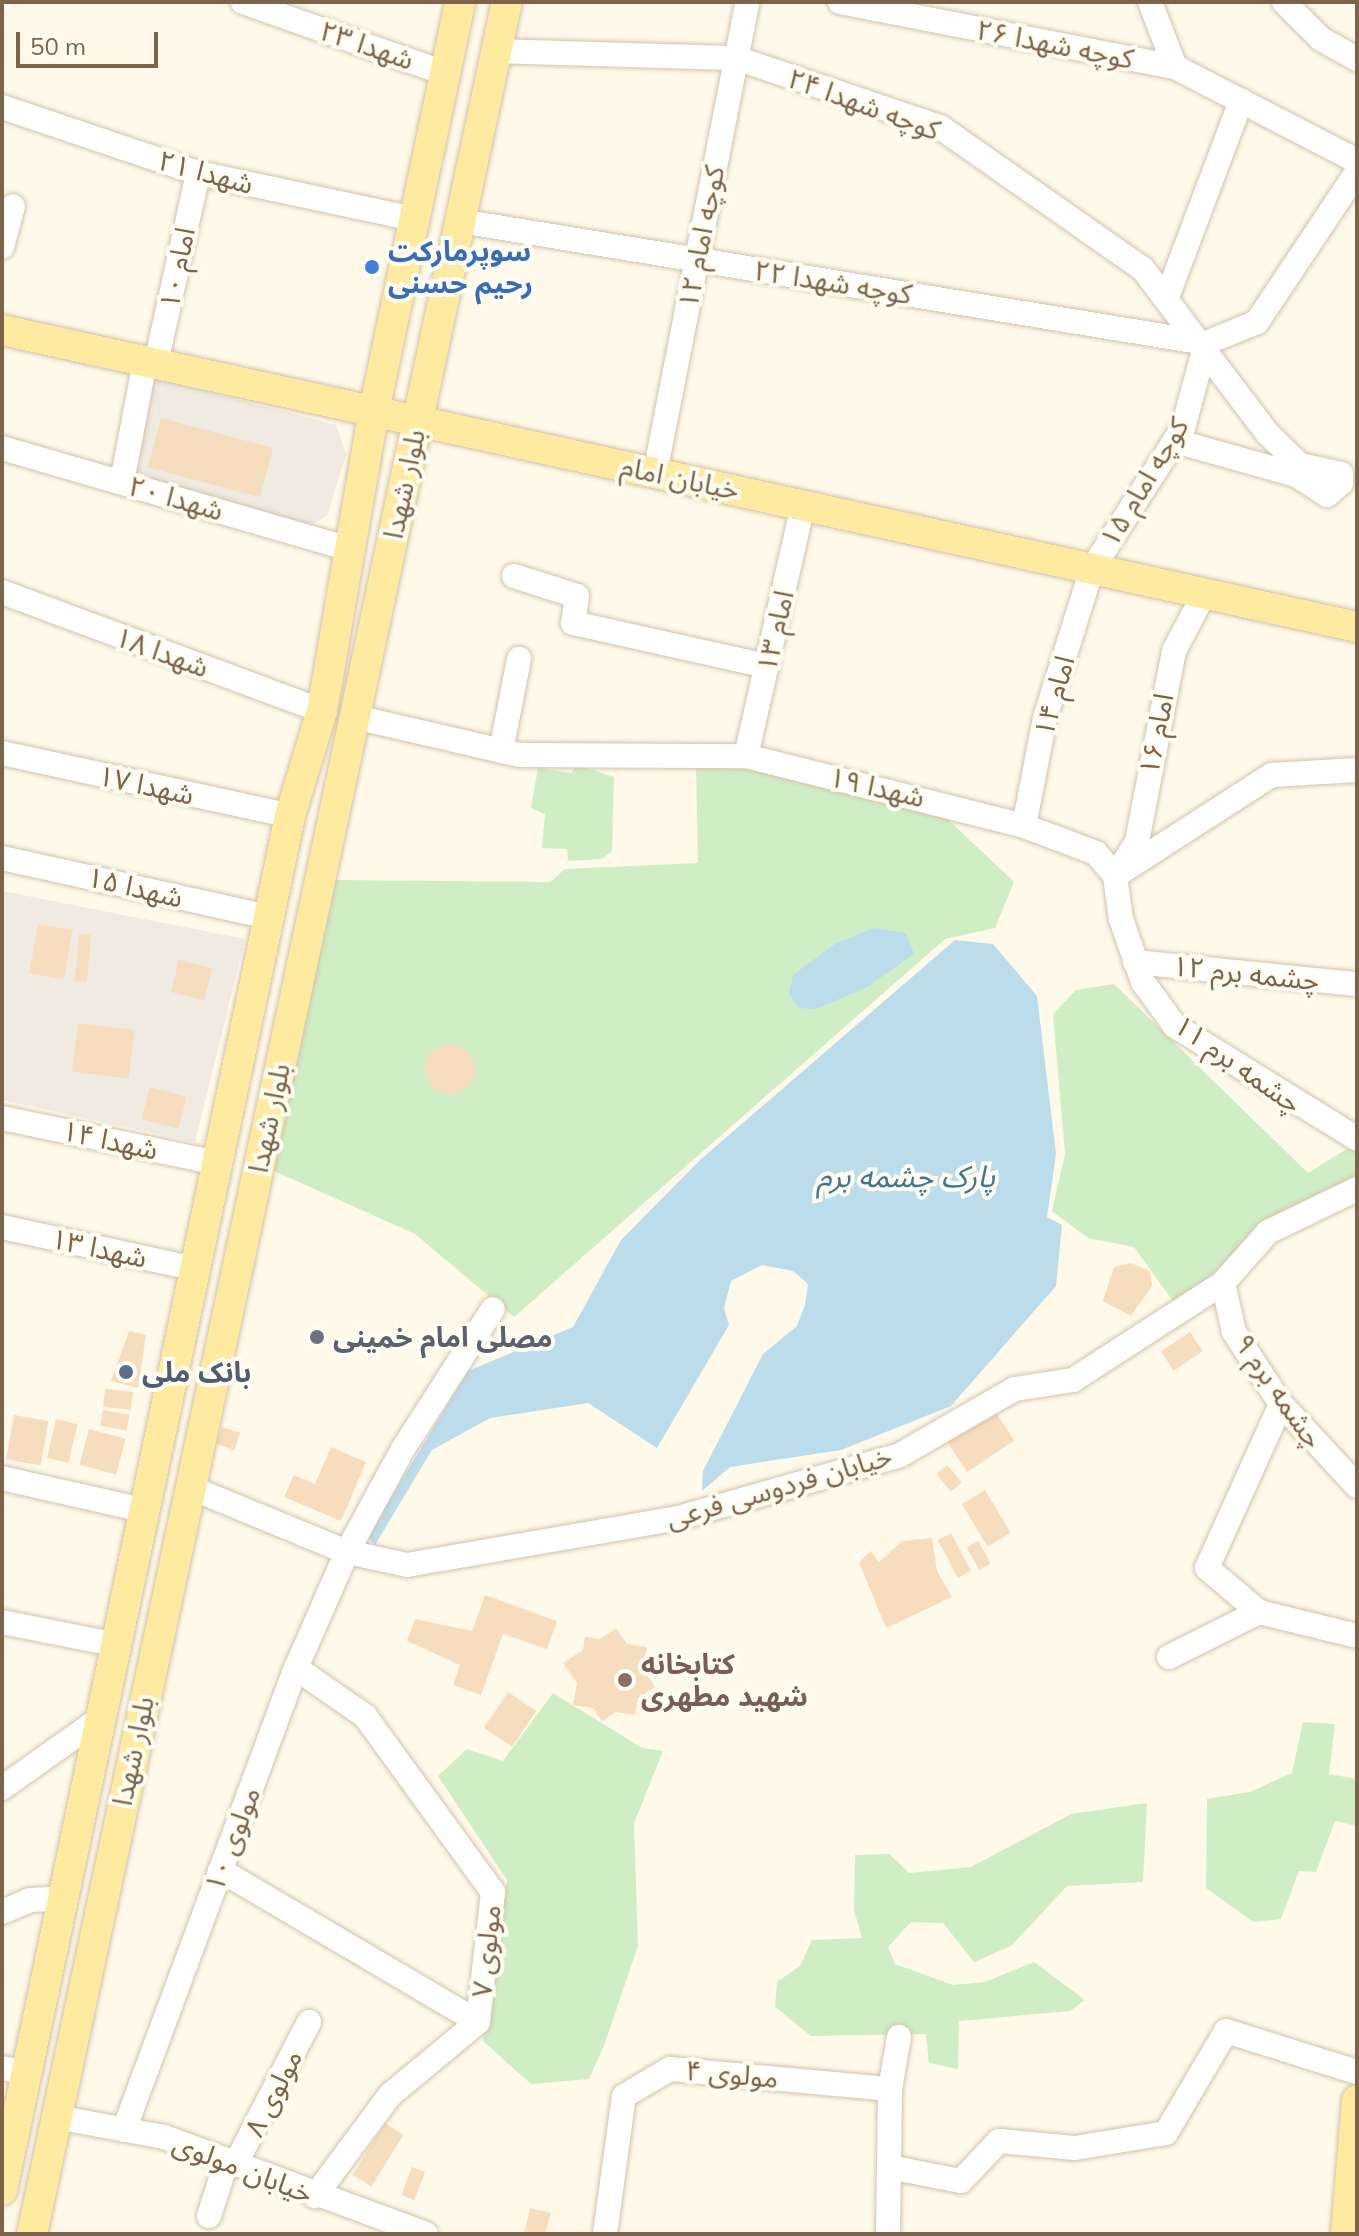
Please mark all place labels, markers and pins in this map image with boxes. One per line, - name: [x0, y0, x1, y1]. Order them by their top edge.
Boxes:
- place label: سوپرمارکت رحیم حسنی: [388, 234, 533, 300]
- marker: سوپرمارکت رحیم حسنی: [363, 258, 381, 276]
- place label: مصلی امام خمینی: [333, 1320, 553, 1354]
- marker: مصلی امام خمینی: [308, 1328, 326, 1346]
- place label: بانک ملی: [142, 1355, 251, 1389]
- marker: بانک ملی: [117, 1363, 135, 1381]
- place label: کتابخانه شهید مطهری: [641, 1647, 808, 1713]
- marker: کتابخانه شهید مطهری: [616, 1671, 634, 1689]

